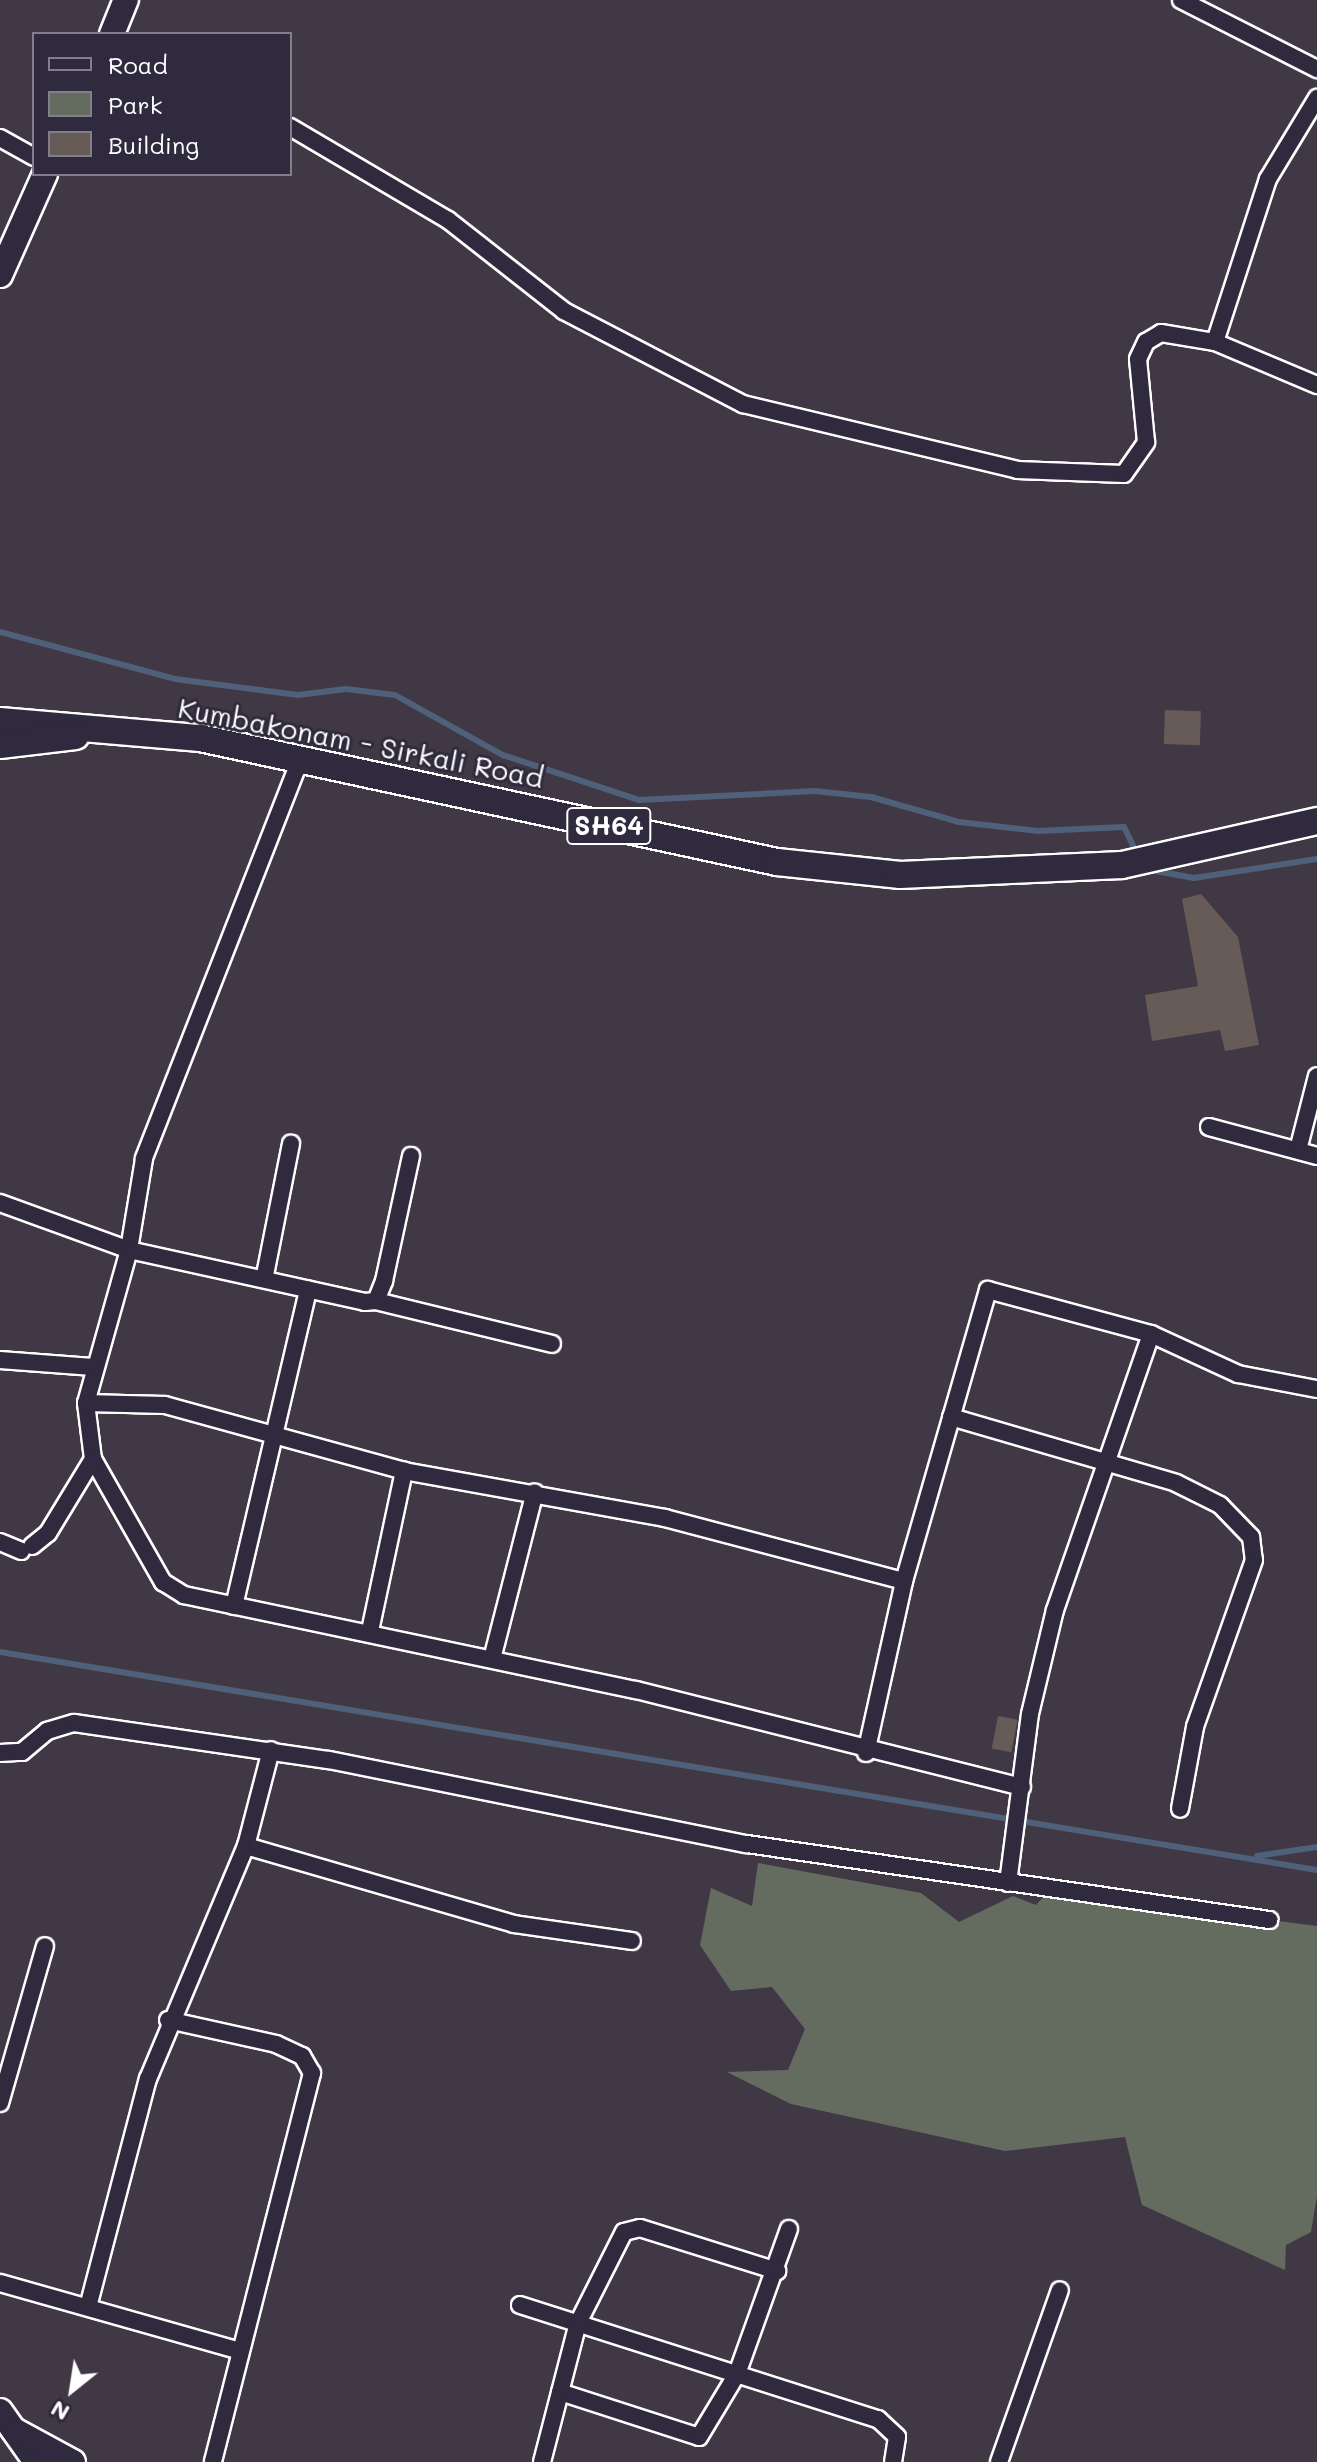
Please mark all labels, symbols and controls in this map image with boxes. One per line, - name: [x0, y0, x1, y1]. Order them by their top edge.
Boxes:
- legend: [32, 32, 292, 176]
- text: Road: [108, 49, 168, 80]
- text: Park: [108, 89, 162, 120]
- text: Building: [108, 129, 199, 160]
- street label: Kumbakonam - Sirkali Road: [176, 690, 546, 794]
- road number: SH64: [565, 804, 653, 848]
- north arrow: [32, 2350, 112, 2430]
- text: N: [45, 2394, 74, 2428]

